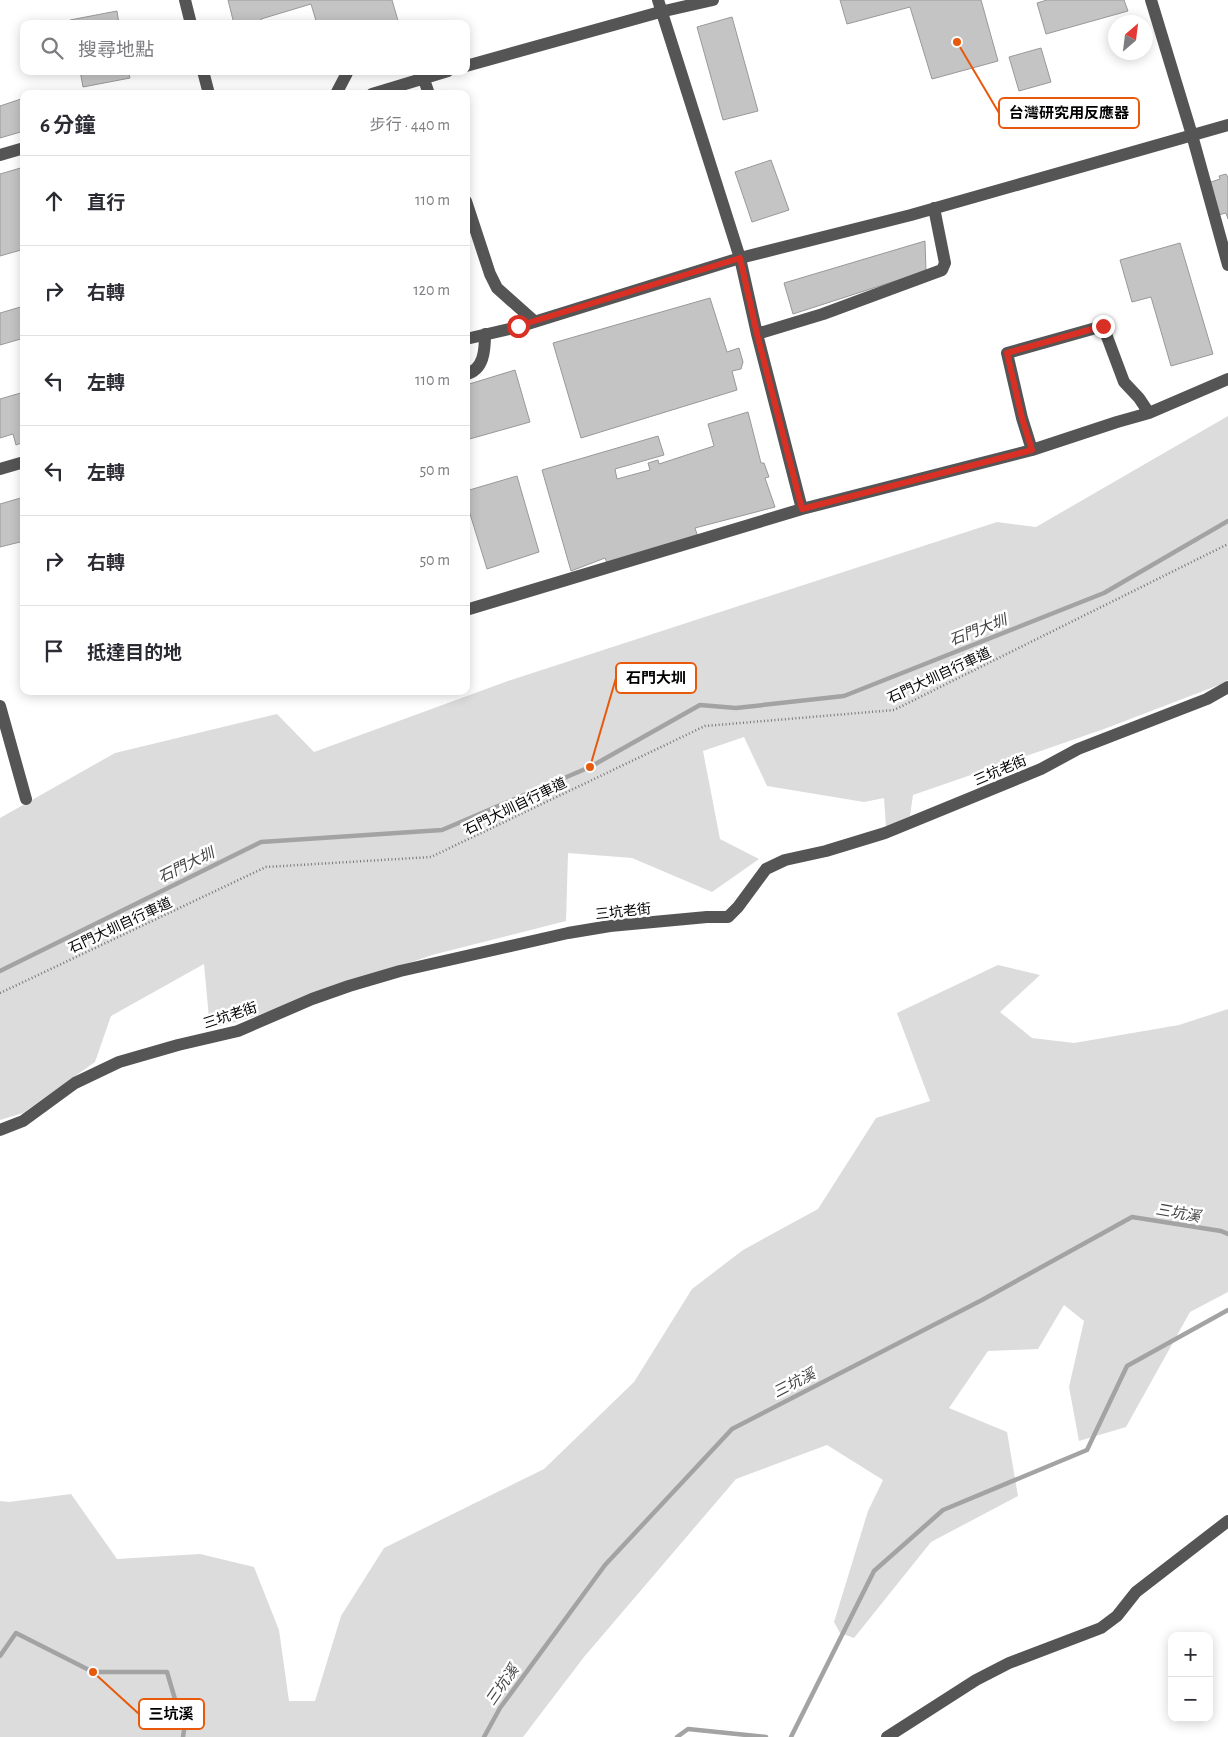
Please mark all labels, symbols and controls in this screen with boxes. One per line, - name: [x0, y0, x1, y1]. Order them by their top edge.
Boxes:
- north arrow: [1108, 15, 1153, 60]
- search box: [20, 20, 470, 75]
- icon: search: [38, 34, 66, 62]
- text: 搜尋地點: [78, 41, 154, 60]
- callout: 台灣研究用反應器: [999, 98, 1139, 128]
- text: 台灣研究用反應器: [1009, 104, 1129, 121]
- text: 6 分鐘: [40, 115, 95, 136]
- text: 步行 · 440 m: [370, 117, 450, 133]
- icon: ahead: [40, 187, 68, 215]
- text: 110 m: [415, 192, 450, 208]
- text: 直行: [87, 194, 125, 213]
- icon: right: [40, 277, 68, 305]
- text: 120 m: [413, 282, 450, 298]
- text: 右轉: [87, 284, 125, 303]
- route start: [507, 315, 530, 338]
- route end: [1092, 315, 1115, 338]
- icon: left: [40, 367, 68, 395]
- text: 110 m: [415, 372, 450, 388]
- text: 左轉: [87, 374, 125, 393]
- icon: left: [40, 457, 68, 485]
- text: 50 m: [419, 462, 450, 478]
- text: 左轉: [87, 464, 125, 483]
- icon: right: [40, 547, 68, 575]
- text: 50 m: [419, 552, 450, 568]
- text: 右轉: [87, 554, 125, 573]
- water label: 石門大圳: [947, 611, 1011, 648]
- icon: arrive: [40, 637, 68, 665]
- text: 抵達目的地: [87, 644, 182, 663]
- street label: 石門大圳自行車道: [885, 645, 993, 706]
- callout: 石門大圳: [616, 663, 696, 693]
- text: 石門大圳: [626, 670, 686, 686]
- street label: 三坑老街: [971, 752, 1029, 788]
- street label: 石門大圳自行車道: [462, 775, 569, 838]
- water label: 石門大圳: [156, 844, 218, 885]
- street label: 石門大圳自行車道: [66, 895, 174, 956]
- street label: 三坑老街: [594, 900, 652, 922]
- street label: 三坑老街: [201, 999, 259, 1031]
- water label: 三坑溪: [1154, 1201, 1204, 1225]
- water label: 三坑溪: [770, 1365, 819, 1400]
- map controls: [1168, 1632, 1213, 1722]
- button: +: [1168, 1632, 1213, 1677]
- water label: 三坑溪: [483, 1660, 523, 1708]
- button: −: [1168, 1677, 1213, 1722]
- callout: 三坑溪: [139, 1699, 204, 1729]
- text: 三坑溪: [148, 1705, 194, 1722]

